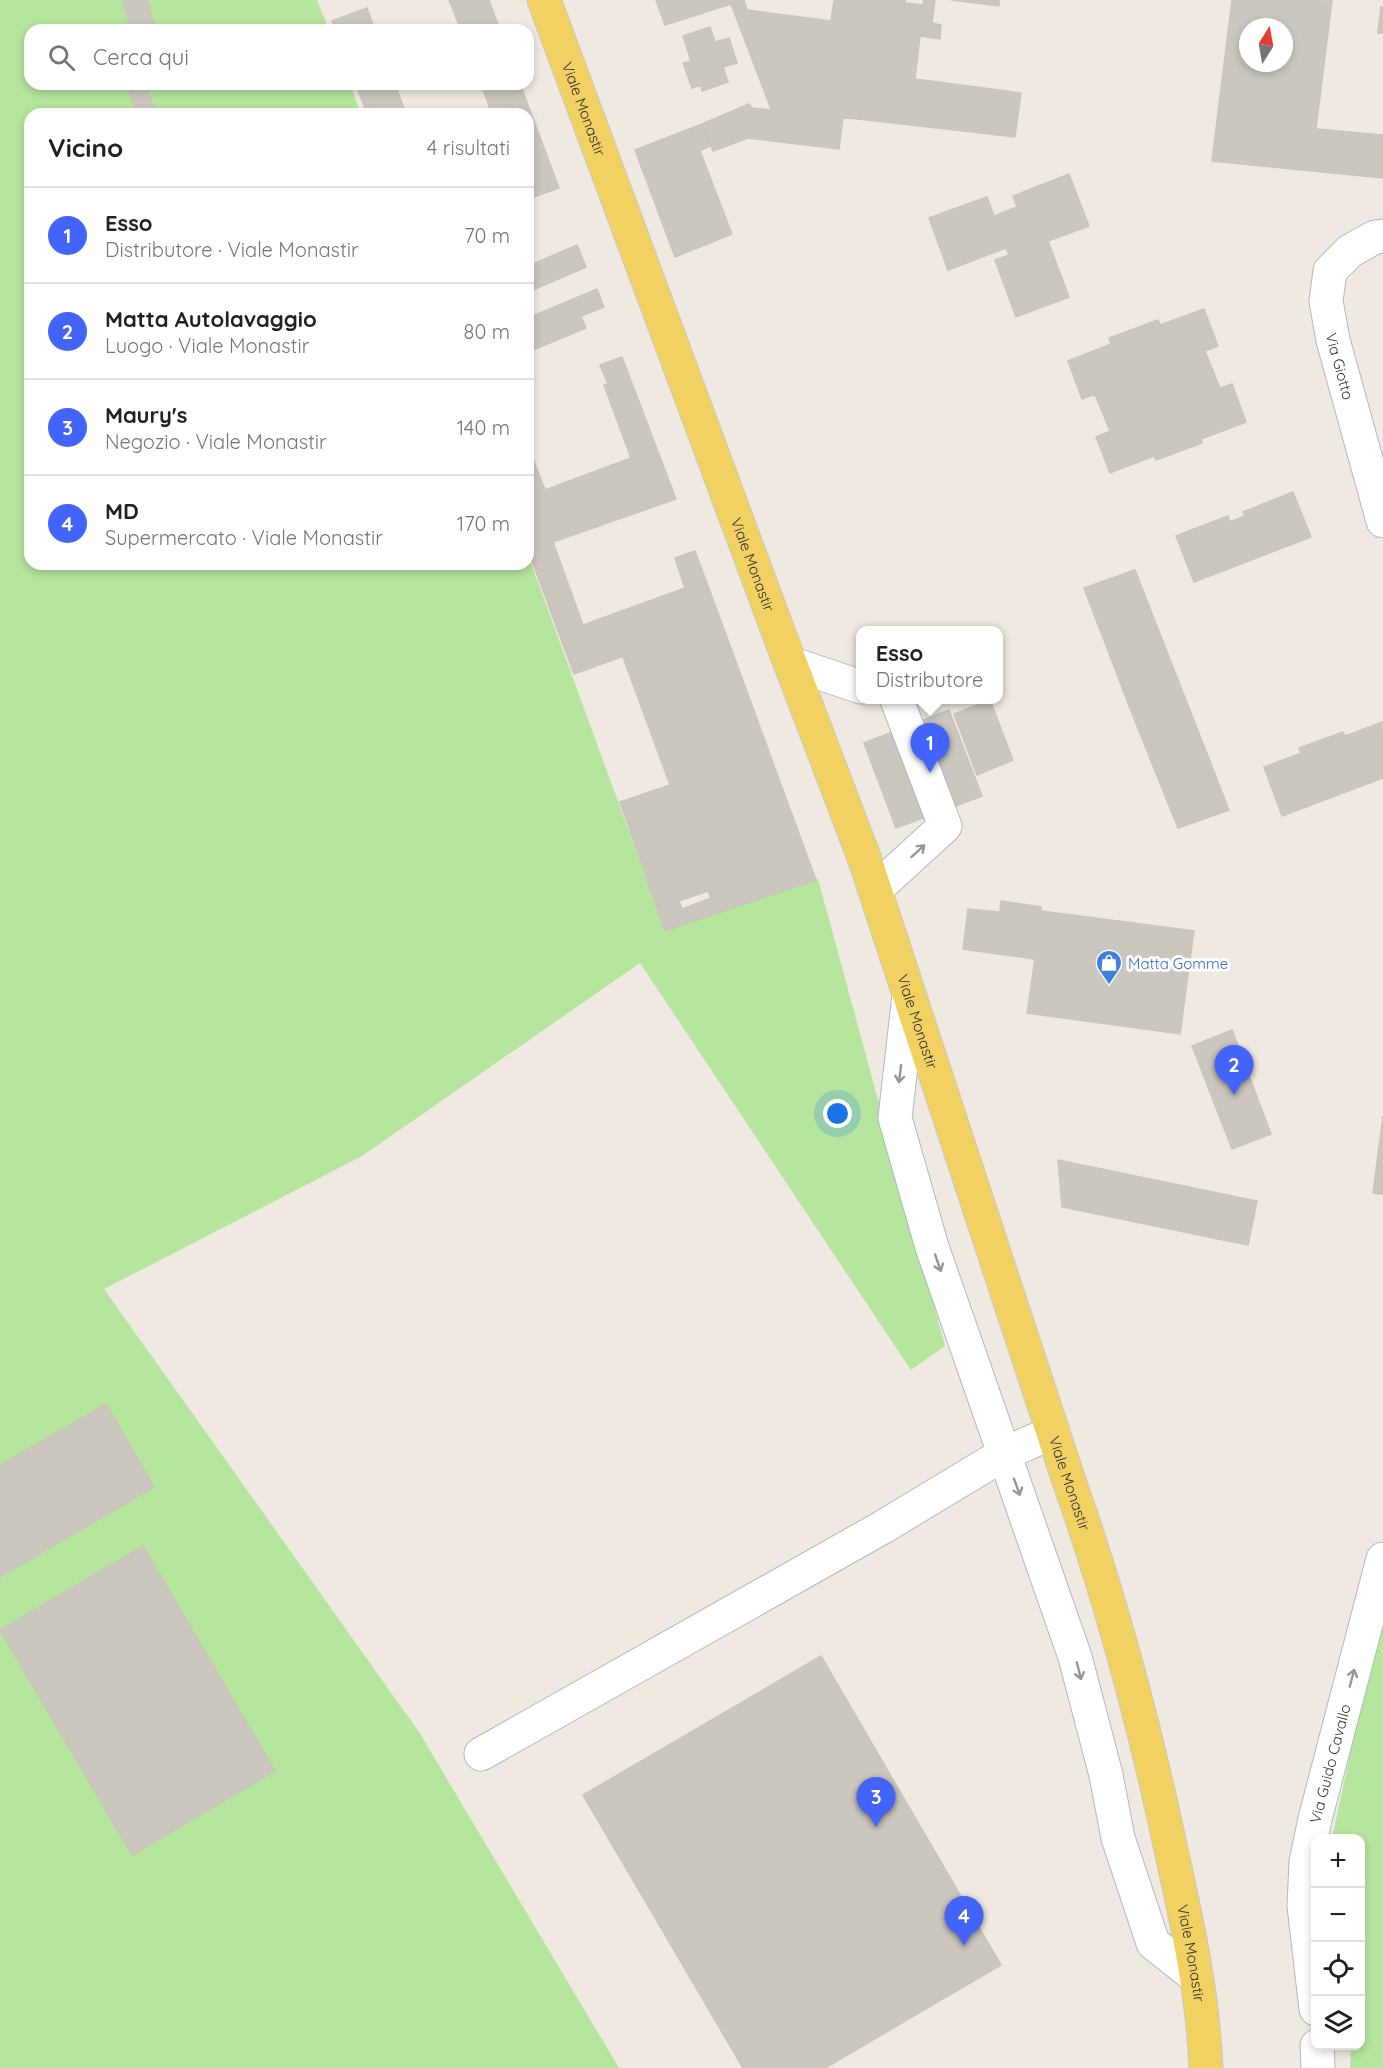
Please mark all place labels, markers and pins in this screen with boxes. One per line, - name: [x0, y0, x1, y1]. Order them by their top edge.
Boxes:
- pin: 1: [910, 724, 950, 773]
- shop icon: Matta Gomme: [1094, 948, 1124, 986]
- place label: Matta Gomme: [1128, 954, 1228, 973]
- pin: 2: [1214, 1046, 1254, 1095]
- pin: 3: [856, 1778, 896, 1827]
- pin: 4: [944, 1896, 984, 1946]

